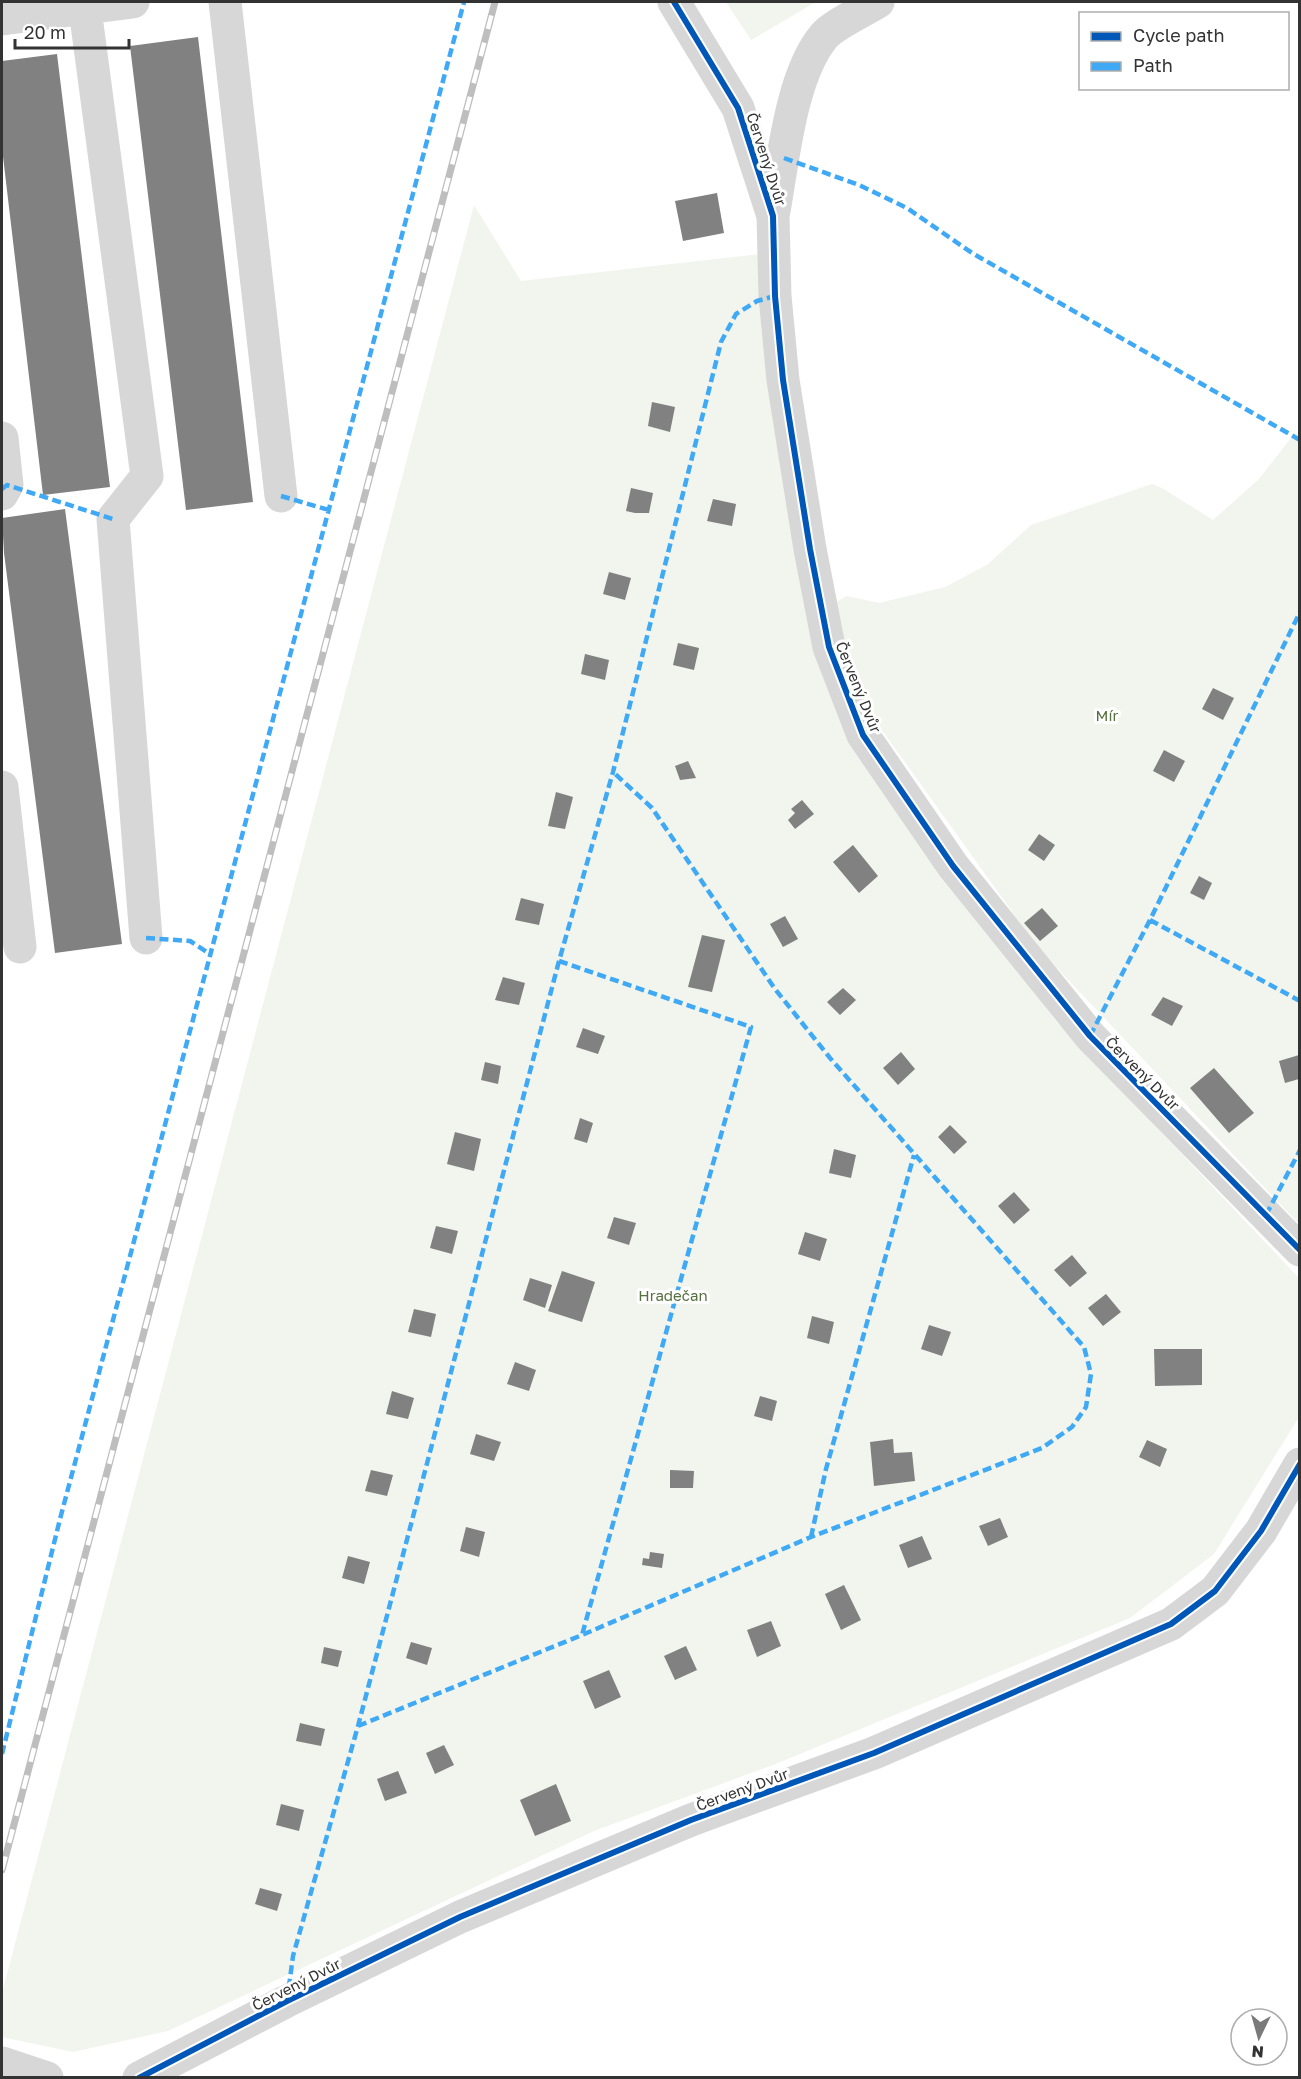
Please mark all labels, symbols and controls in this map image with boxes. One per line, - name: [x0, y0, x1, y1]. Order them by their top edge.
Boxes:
- scale bar: [15, 12, 129, 50]
- legend: [1079, 12, 1289, 90]
- text: 20 m: [24, 21, 66, 43]
- text: Cycle path: [1133, 24, 1225, 46]
- text: Path: [1133, 54, 1173, 76]
- street label: Červený Dvůr: [743, 110, 791, 208]
- street label: Červený Dvůr: [833, 639, 886, 735]
- park label: Mír: [1096, 706, 1119, 724]
- street label: Červený Dvůr: [1102, 1032, 1184, 1114]
- park label: Hradečan: [638, 1286, 708, 1304]
- street label: Červený Dvůr: [693, 1764, 791, 1814]
- street label: Červený Dvůr: [249, 1954, 343, 2014]
- north arrow: [1229, 2007, 1289, 2067]
- text: N: [1251, 2041, 1265, 2062]

